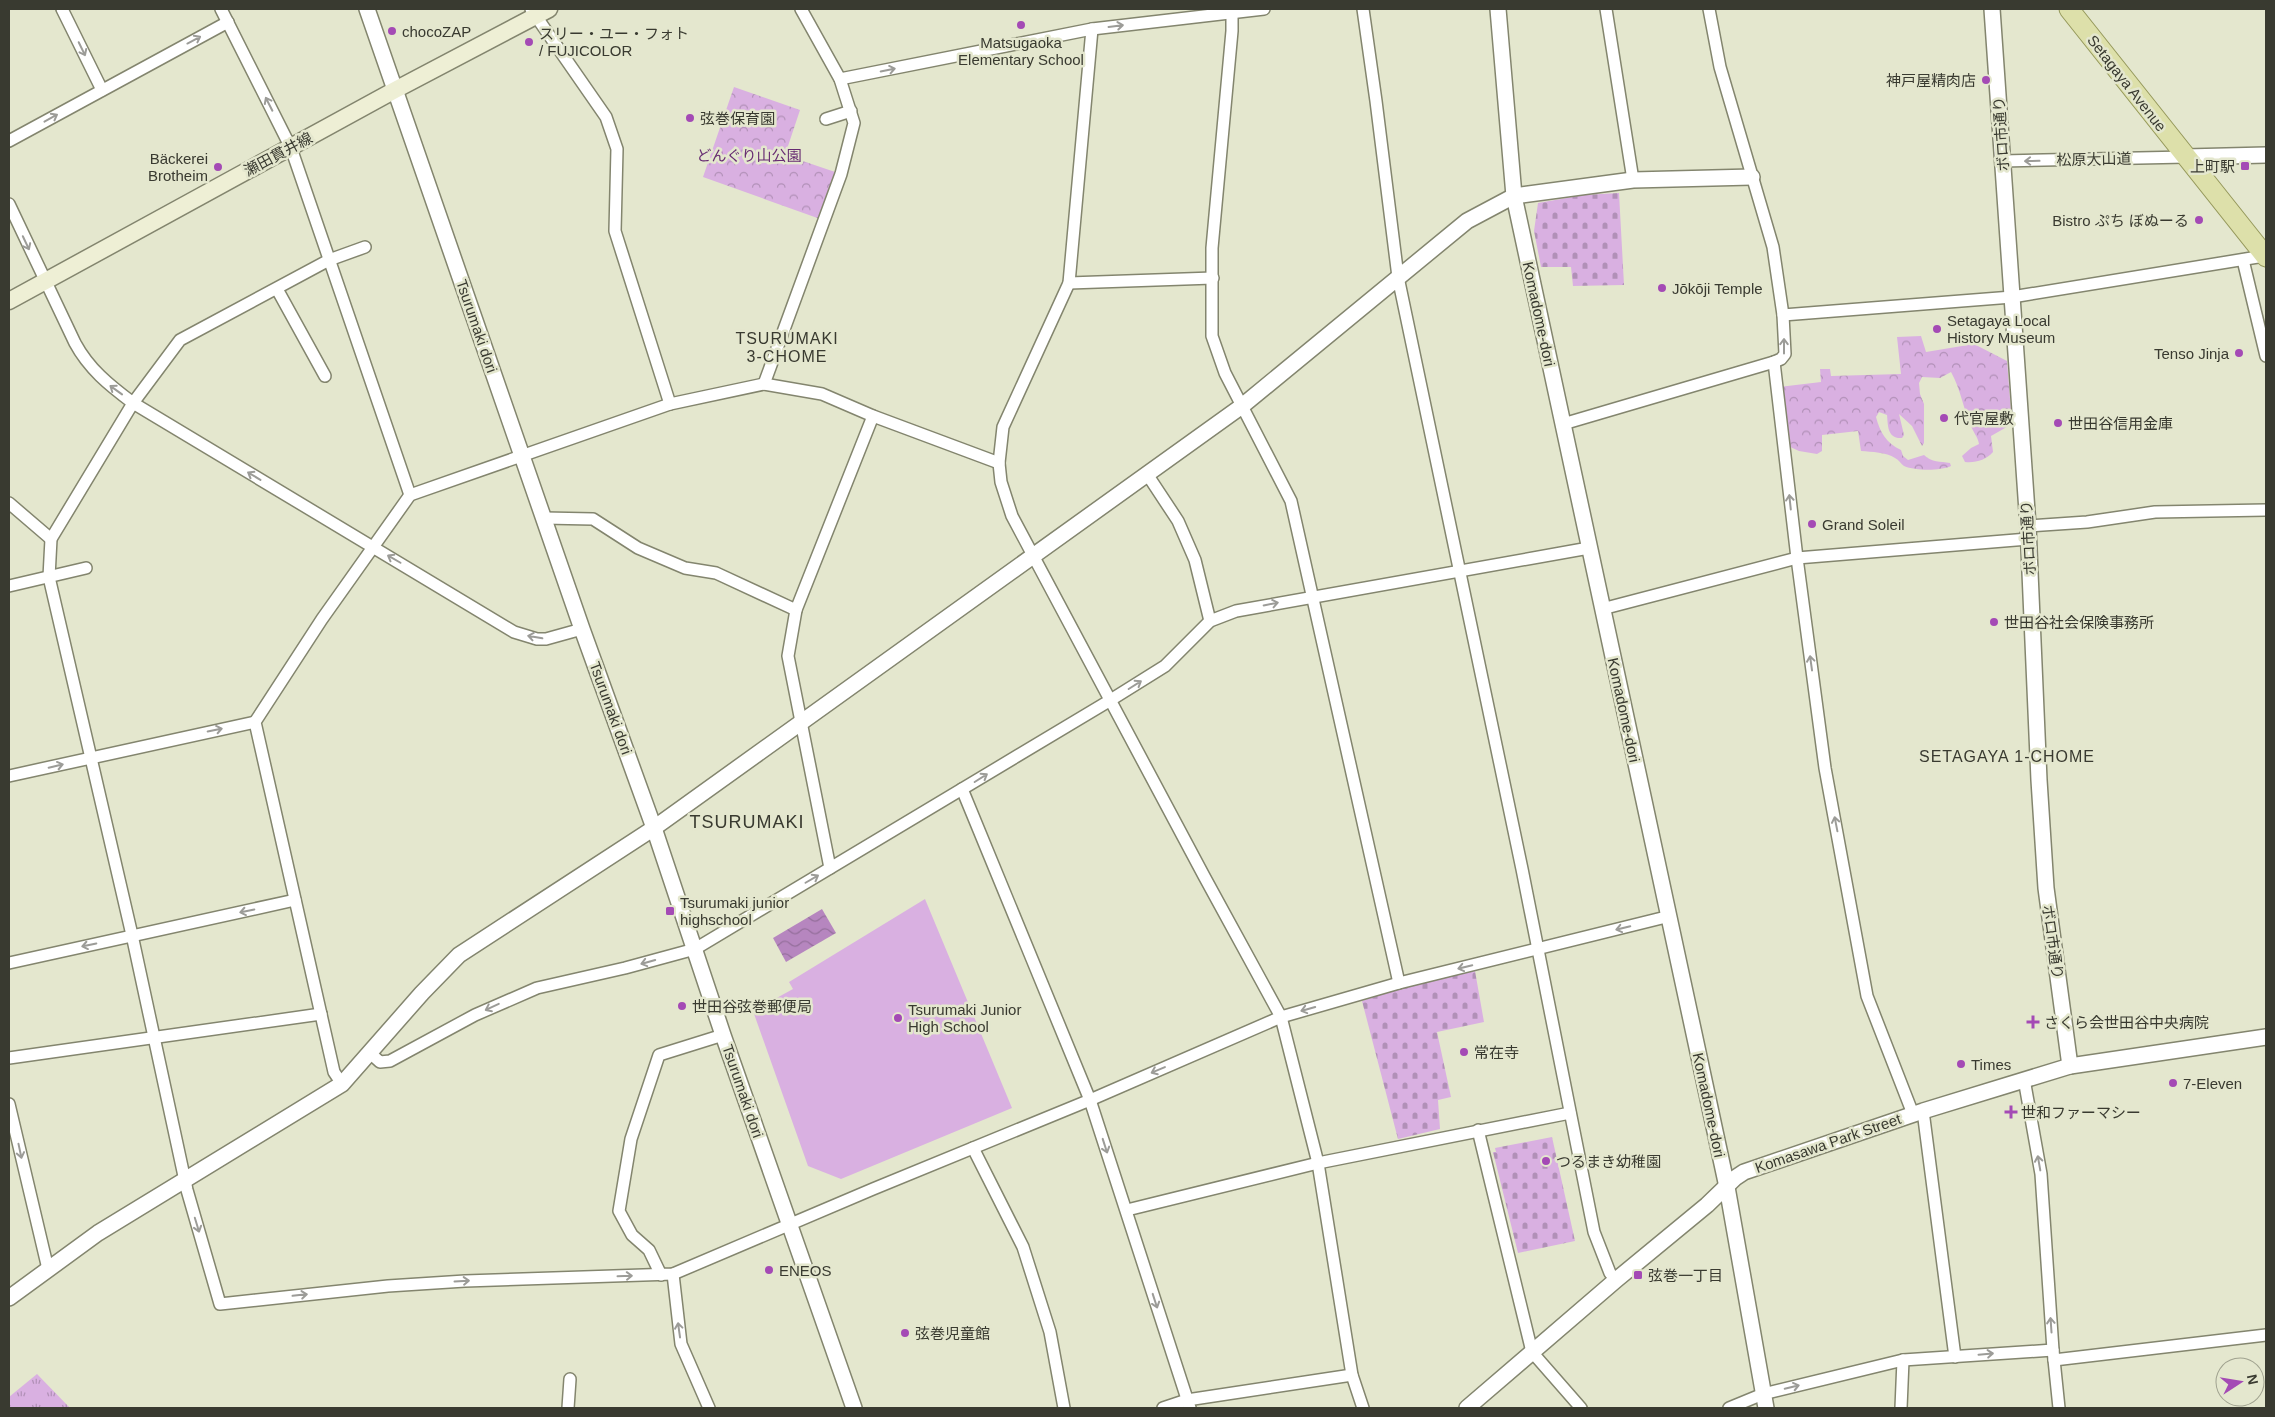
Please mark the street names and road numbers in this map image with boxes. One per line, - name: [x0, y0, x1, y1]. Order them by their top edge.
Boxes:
- street label: Setagaya Avenue: [2084, 32, 2170, 134]
- street label: ボロ市通り: [1990, 96, 2012, 172]
- street label: 瀬田貫井線: [241, 129, 315, 179]
- street label: 松原大山道: [2056, 150, 2132, 168]
- street label: Komadome-dori: [1520, 260, 1558, 368]
- street label: Tsurumaki dori: [453, 277, 501, 375]
- street label: ボロ市通り: [2018, 500, 2038, 576]
- street label: Komadome-dori: [1605, 656, 1643, 764]
- street label: Tsurumaki dori: [586, 659, 636, 757]
- street label: ボロ市通り: [2039, 904, 2067, 980]
- street label: Tsurumaki dori: [719, 1042, 767, 1140]
- street label: Komadome-dori: [1690, 1051, 1728, 1159]
- street label: Komasawa Park Street: [1753, 1110, 1904, 1176]

